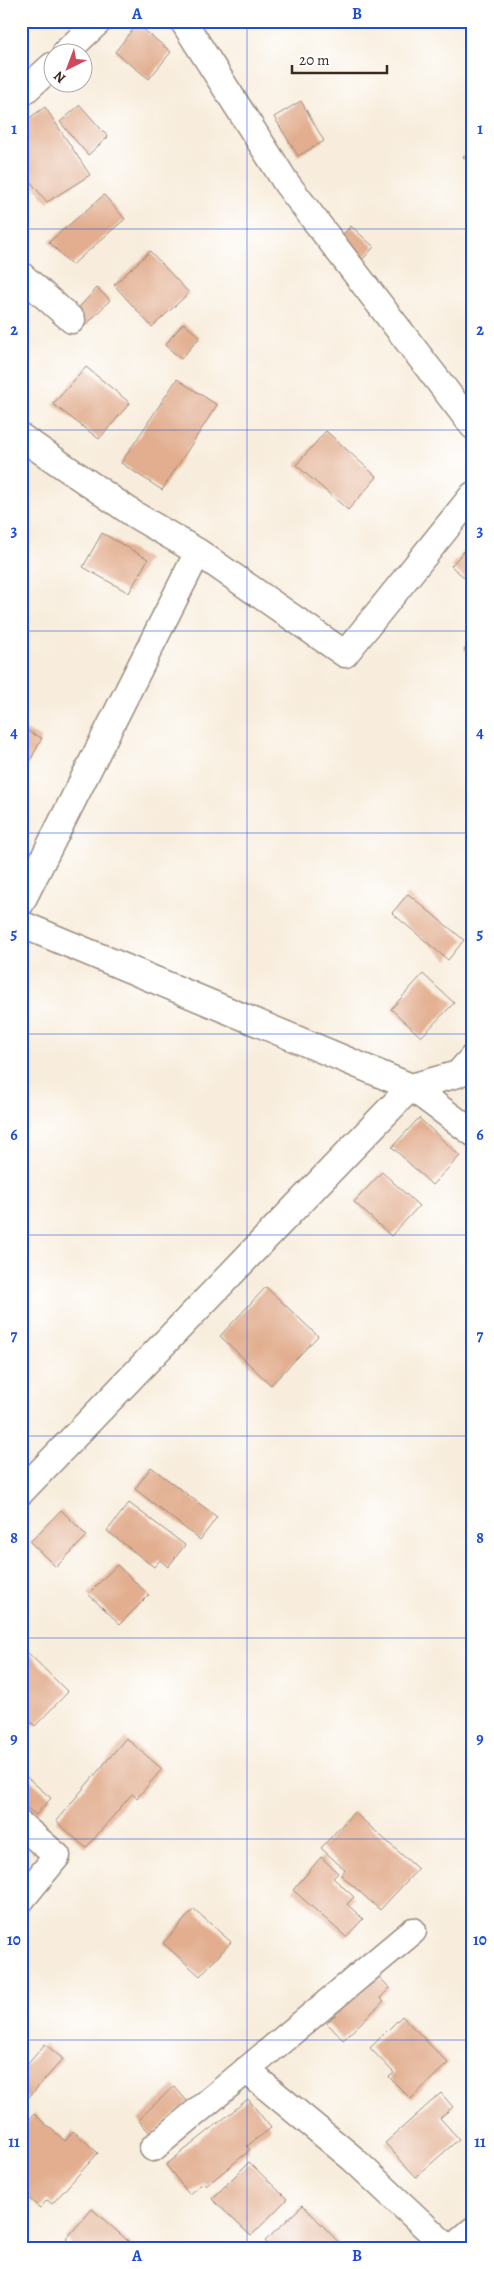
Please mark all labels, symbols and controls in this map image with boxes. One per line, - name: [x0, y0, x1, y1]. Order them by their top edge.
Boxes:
- text: A: [131, 3, 143, 25]
- text: B: [352, 3, 362, 25]
- north arrow: [42, 42, 92, 92]
- scale bar: [292, 42, 386, 74]
- text: 20 m: [299, 50, 330, 70]
- text: N: [49, 67, 70, 88]
- text: 1: [11, 118, 17, 140]
- text: 1: [477, 118, 483, 140]
- text: 2: [10, 319, 18, 341]
- text: 2: [476, 319, 484, 341]
- text: 3: [11, 520, 18, 542]
- text: 3: [477, 520, 484, 542]
- text: 4: [10, 722, 18, 744]
- text: 4: [476, 722, 484, 744]
- text: 5: [11, 923, 18, 945]
- text: 5: [477, 923, 484, 945]
- text: 6: [10, 1124, 18, 1146]
- text: 6: [476, 1124, 484, 1146]
- text: 7: [11, 1325, 18, 1347]
- text: 7: [477, 1325, 484, 1347]
- text: 8: [10, 1527, 18, 1549]
- text: 8: [476, 1527, 484, 1549]
- text: 9: [10, 1728, 18, 1750]
- text: 9: [476, 1728, 484, 1750]
- text: 10: [7, 1929, 21, 1951]
- text: 10: [473, 1929, 487, 1951]
- text: 11: [8, 2131, 20, 2153]
- text: 11: [474, 2131, 486, 2153]
- text: A: [131, 2245, 143, 2267]
- text: B: [352, 2245, 362, 2267]

